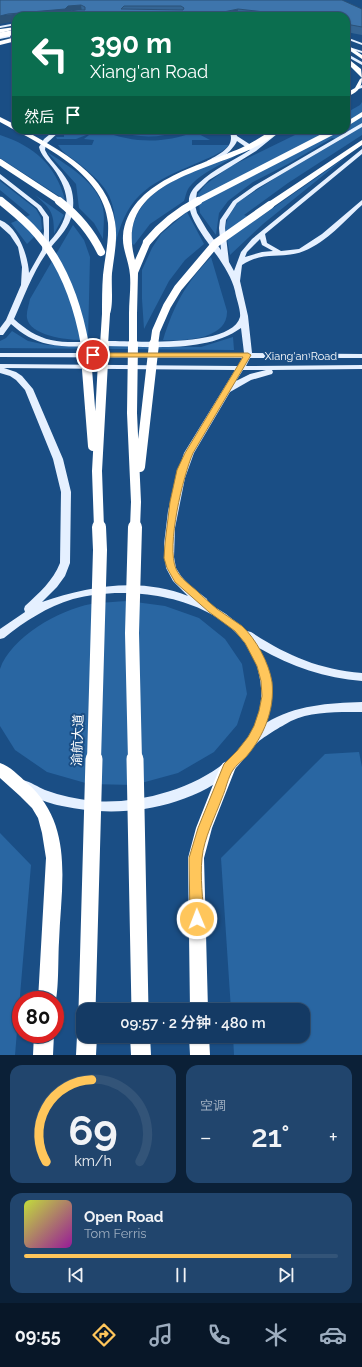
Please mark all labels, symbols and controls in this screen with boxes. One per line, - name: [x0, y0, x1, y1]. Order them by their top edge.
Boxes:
- text: 390 m: [90, 27, 172, 60]
- icon: left: [24, 28, 76, 80]
- text: Xiang'an Road: [90, 61, 208, 82]
- icon: arrive: [62, 104, 84, 126]
- text: 然后: [24, 108, 54, 126]
- pin: [76, 338, 110, 372]
- icon: arrive: [82, 344, 104, 366]
- street label: Xiang'an Road: [265, 350, 337, 363]
- street label: 渝航大道: [69, 714, 86, 766]
- position arrow: [176, 898, 218, 940]
- speed limit sign: 80: [12, 991, 64, 1043]
- text: 09:57 · 2 分钟 · 480 m: [120, 1014, 266, 1032]
- text: 空调: [200, 1098, 226, 1113]
- text: 69: [68, 1106, 118, 1155]
- text: 21°: [251, 1119, 290, 1154]
- text: −: [200, 1124, 212, 1150]
- text: +: [329, 1124, 338, 1150]
- text: km/h: [74, 1153, 112, 1169]
- text: Open Road: [84, 1208, 164, 1226]
- text: Tom Ferris: [84, 1226, 147, 1241]
- icon: previous: [65, 1264, 87, 1286]
- icon: pause: [170, 1264, 192, 1286]
- icon: next: [275, 1264, 297, 1286]
- icon: directions: [90, 1321, 118, 1349]
- icon: music: [147, 1321, 175, 1349]
- icon: phone: [205, 1321, 233, 1349]
- icon: climate: [262, 1321, 290, 1349]
- icon: car: [319, 1321, 347, 1349]
- text: 09:55: [15, 1325, 61, 1346]

